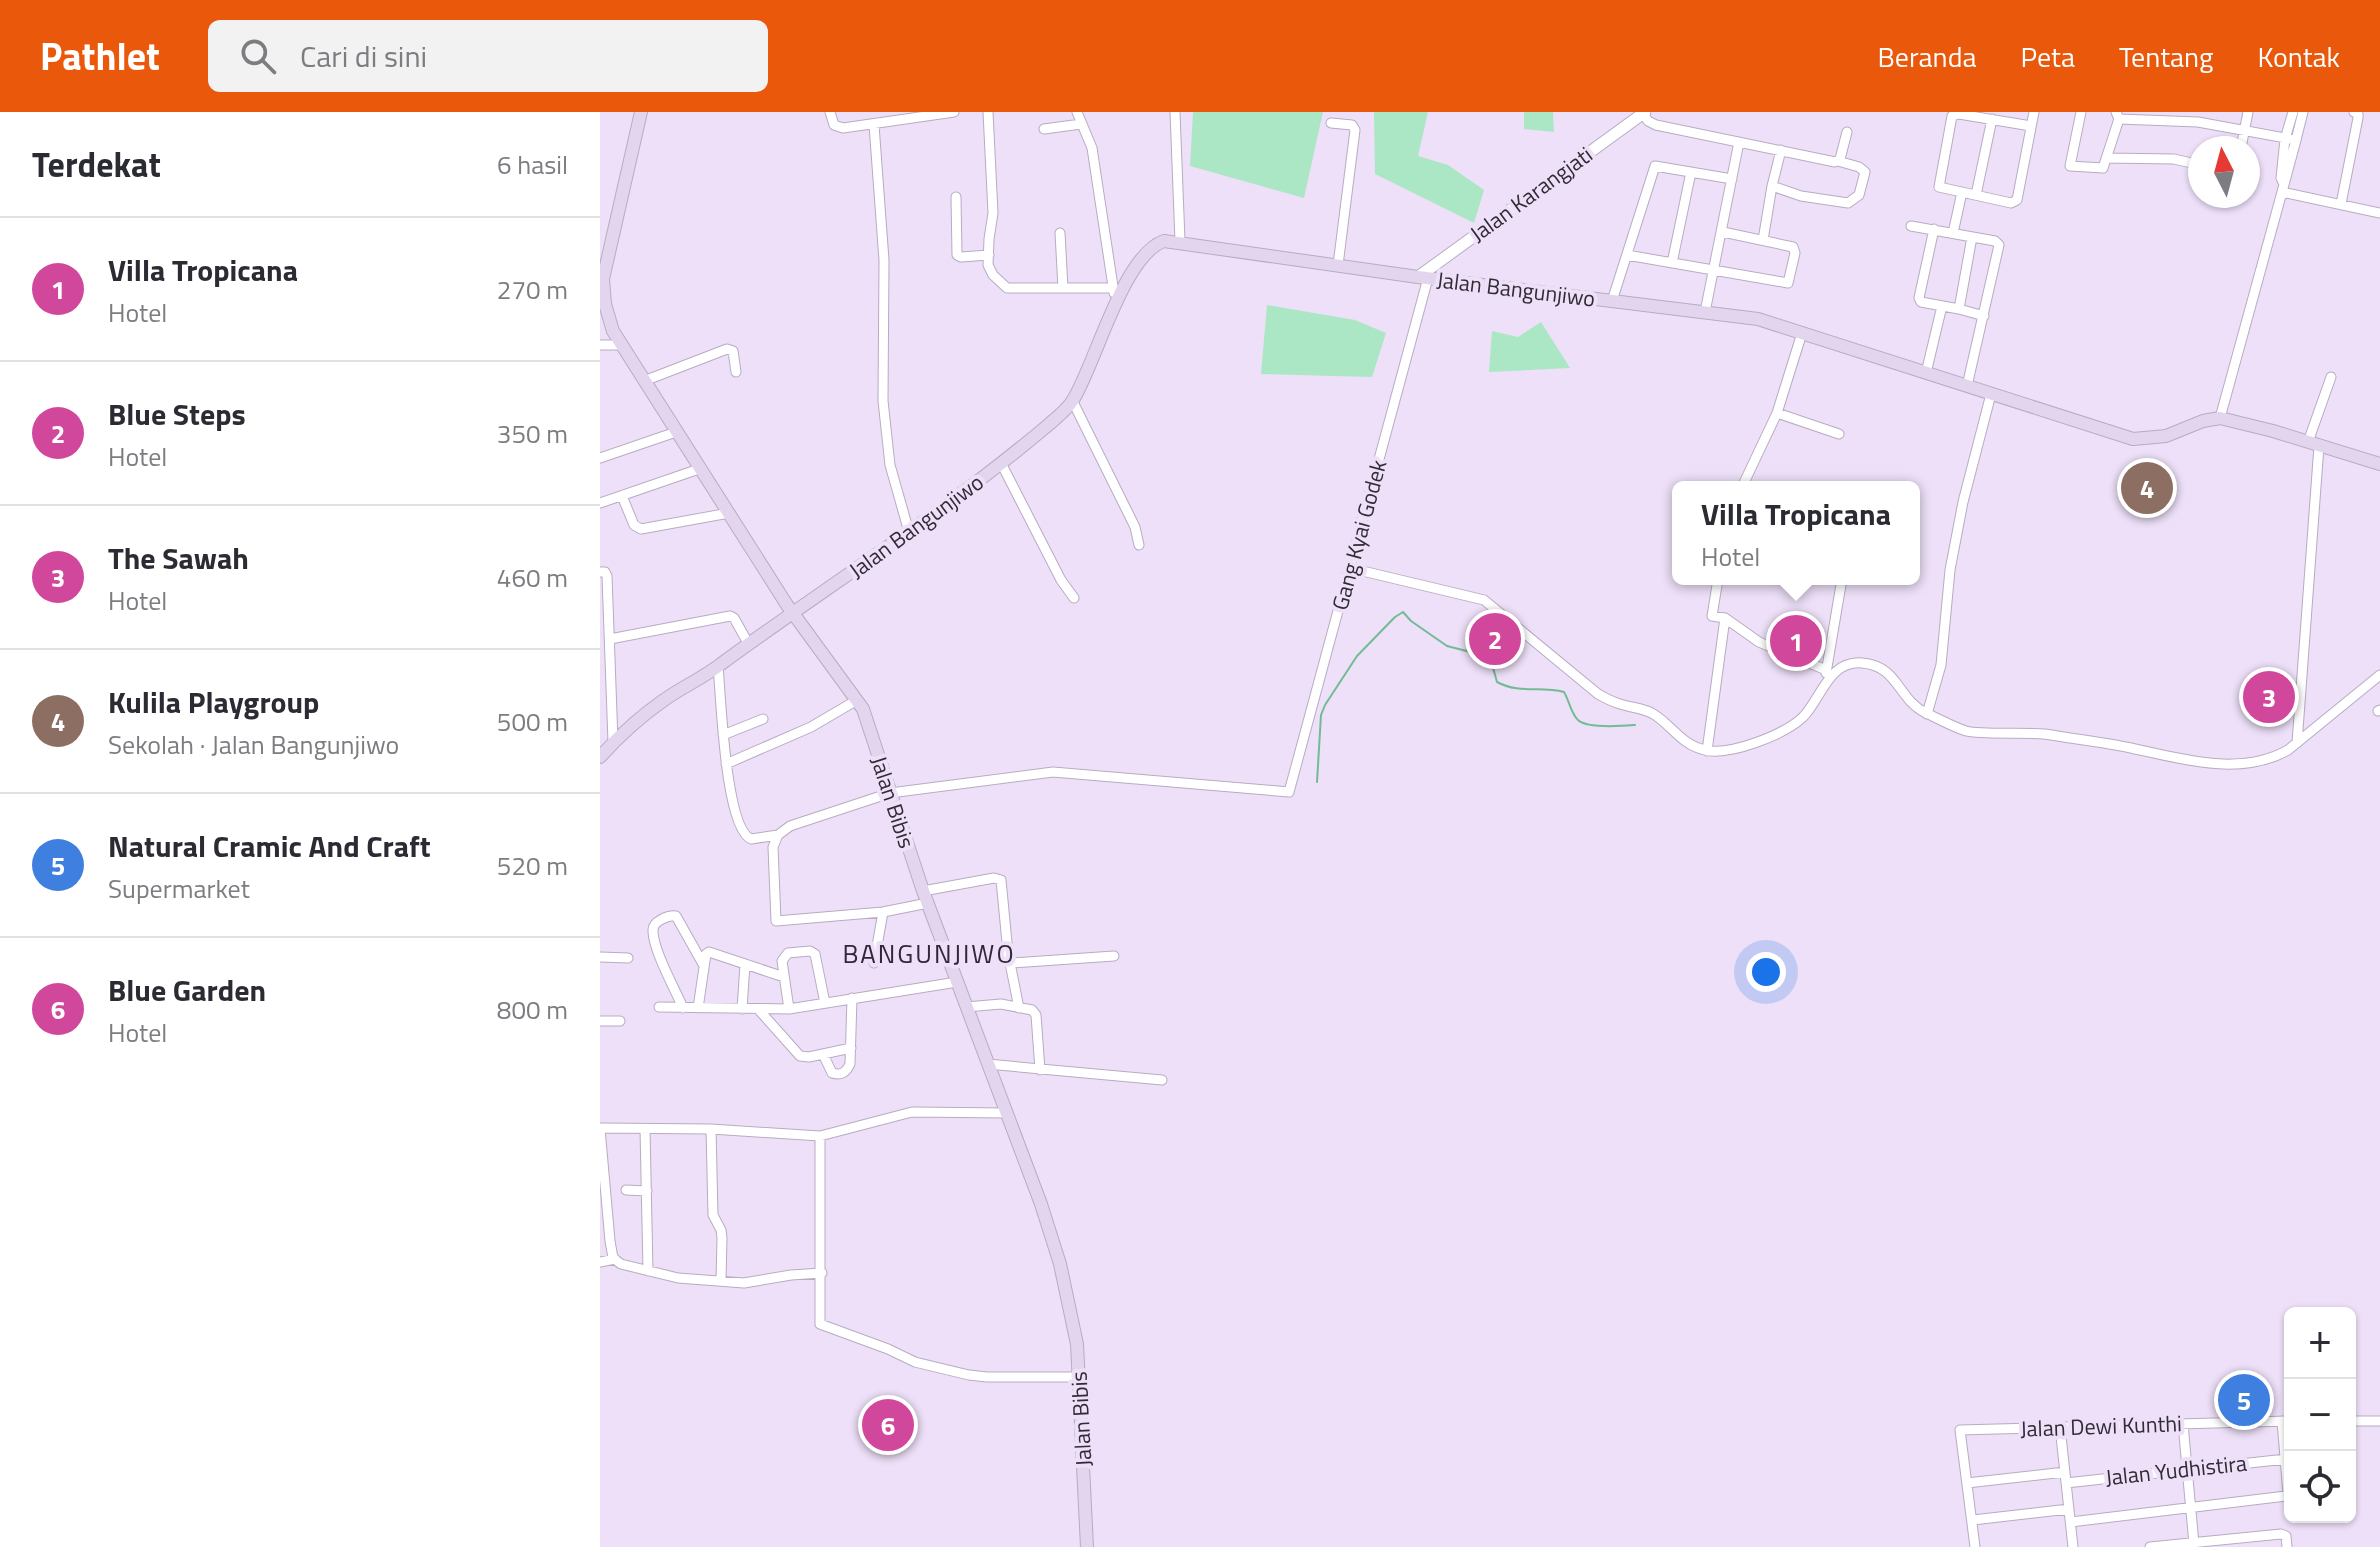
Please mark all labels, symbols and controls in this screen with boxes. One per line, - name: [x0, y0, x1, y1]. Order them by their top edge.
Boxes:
- search box: [208, 20, 768, 92]
- text: Pathlet: [40, 27, 160, 85]
- text: Cari di sini: [300, 33, 427, 79]
- icon: search: [236, 34, 280, 78]
- text: Beranda: [1878, 35, 1977, 78]
- text: Peta: [2021, 35, 2075, 78]
- text: Tentang: [2119, 35, 2213, 78]
- text: Kontak: [2257, 35, 2340, 78]
- north arrow: [2188, 136, 2260, 208]
- text: Terdekat: [32, 138, 161, 190]
- street label: Jalan Karangjati: [1463, 138, 1599, 250]
- text: 6 hasil: [497, 145, 568, 184]
- text: Villa Tropicana: [108, 247, 298, 293]
- street label: Jalan Bangunjiwo: [1435, 262, 1597, 316]
- text: 1: [51, 270, 65, 309]
- text: 270 m: [497, 270, 568, 309]
- text: Hotel: [108, 293, 167, 332]
- text: Blue Steps: [108, 391, 246, 437]
- text: 2: [51, 414, 65, 453]
- text: 350 m: [497, 414, 568, 453]
- text: Hotel: [108, 437, 167, 476]
- street label: Gang Kyai Godek: [1323, 456, 1395, 614]
- pin: 4: [2121, 458, 2173, 518]
- street label: Jalan Bangunjiwo: [842, 465, 990, 587]
- popup: [1672, 481, 1920, 585]
- text: Villa Tropicana: [1701, 491, 1891, 537]
- text: The Sawah: [108, 535, 249, 581]
- text: Hotel: [1701, 537, 1760, 576]
- text: 3: [51, 558, 65, 597]
- text: 460 m: [497, 558, 568, 597]
- text: Hotel: [108, 581, 167, 620]
- pin: 2: [1469, 609, 1521, 669]
- pin: 1: [1770, 611, 1822, 671]
- pin: 3: [2243, 667, 2295, 727]
- text: Kulila Playgroup: [108, 679, 319, 725]
- text: 4: [51, 702, 65, 741]
- text: 500 m: [497, 702, 568, 741]
- text: Sekolah · Jalan Bangunjiwo: [108, 725, 399, 764]
- street label: Jalan Bibis: [862, 752, 924, 852]
- text: Natural Cramic And Craft: [108, 823, 431, 869]
- text: 5: [51, 846, 65, 885]
- text: 520 m: [497, 846, 568, 885]
- text: Supermarket: [108, 869, 250, 908]
- district label: BANGUNJIWO: [842, 934, 1016, 973]
- your location: [1746, 952, 1786, 992]
- text: Blue Garden: [108, 967, 266, 1013]
- text: 6: [51, 990, 65, 1029]
- text: 800 m: [497, 990, 568, 1029]
- text: Hotel: [108, 1013, 167, 1052]
- map controls: [2284, 1307, 2356, 1523]
- button: +: [2284, 1307, 2356, 1379]
- pin: 5: [2218, 1370, 2270, 1430]
- street label: Jalan Bibis: [1062, 1371, 1100, 1467]
- button: −: [2284, 1379, 2356, 1451]
- pin: 6: [862, 1395, 914, 1455]
- street label: Jalan Dewi Kunthi: [2020, 1406, 2182, 1446]
- street label: Jalan Yudhistira: [2104, 1446, 2248, 1494]
- button: locate: [2284, 1451, 2356, 1523]

